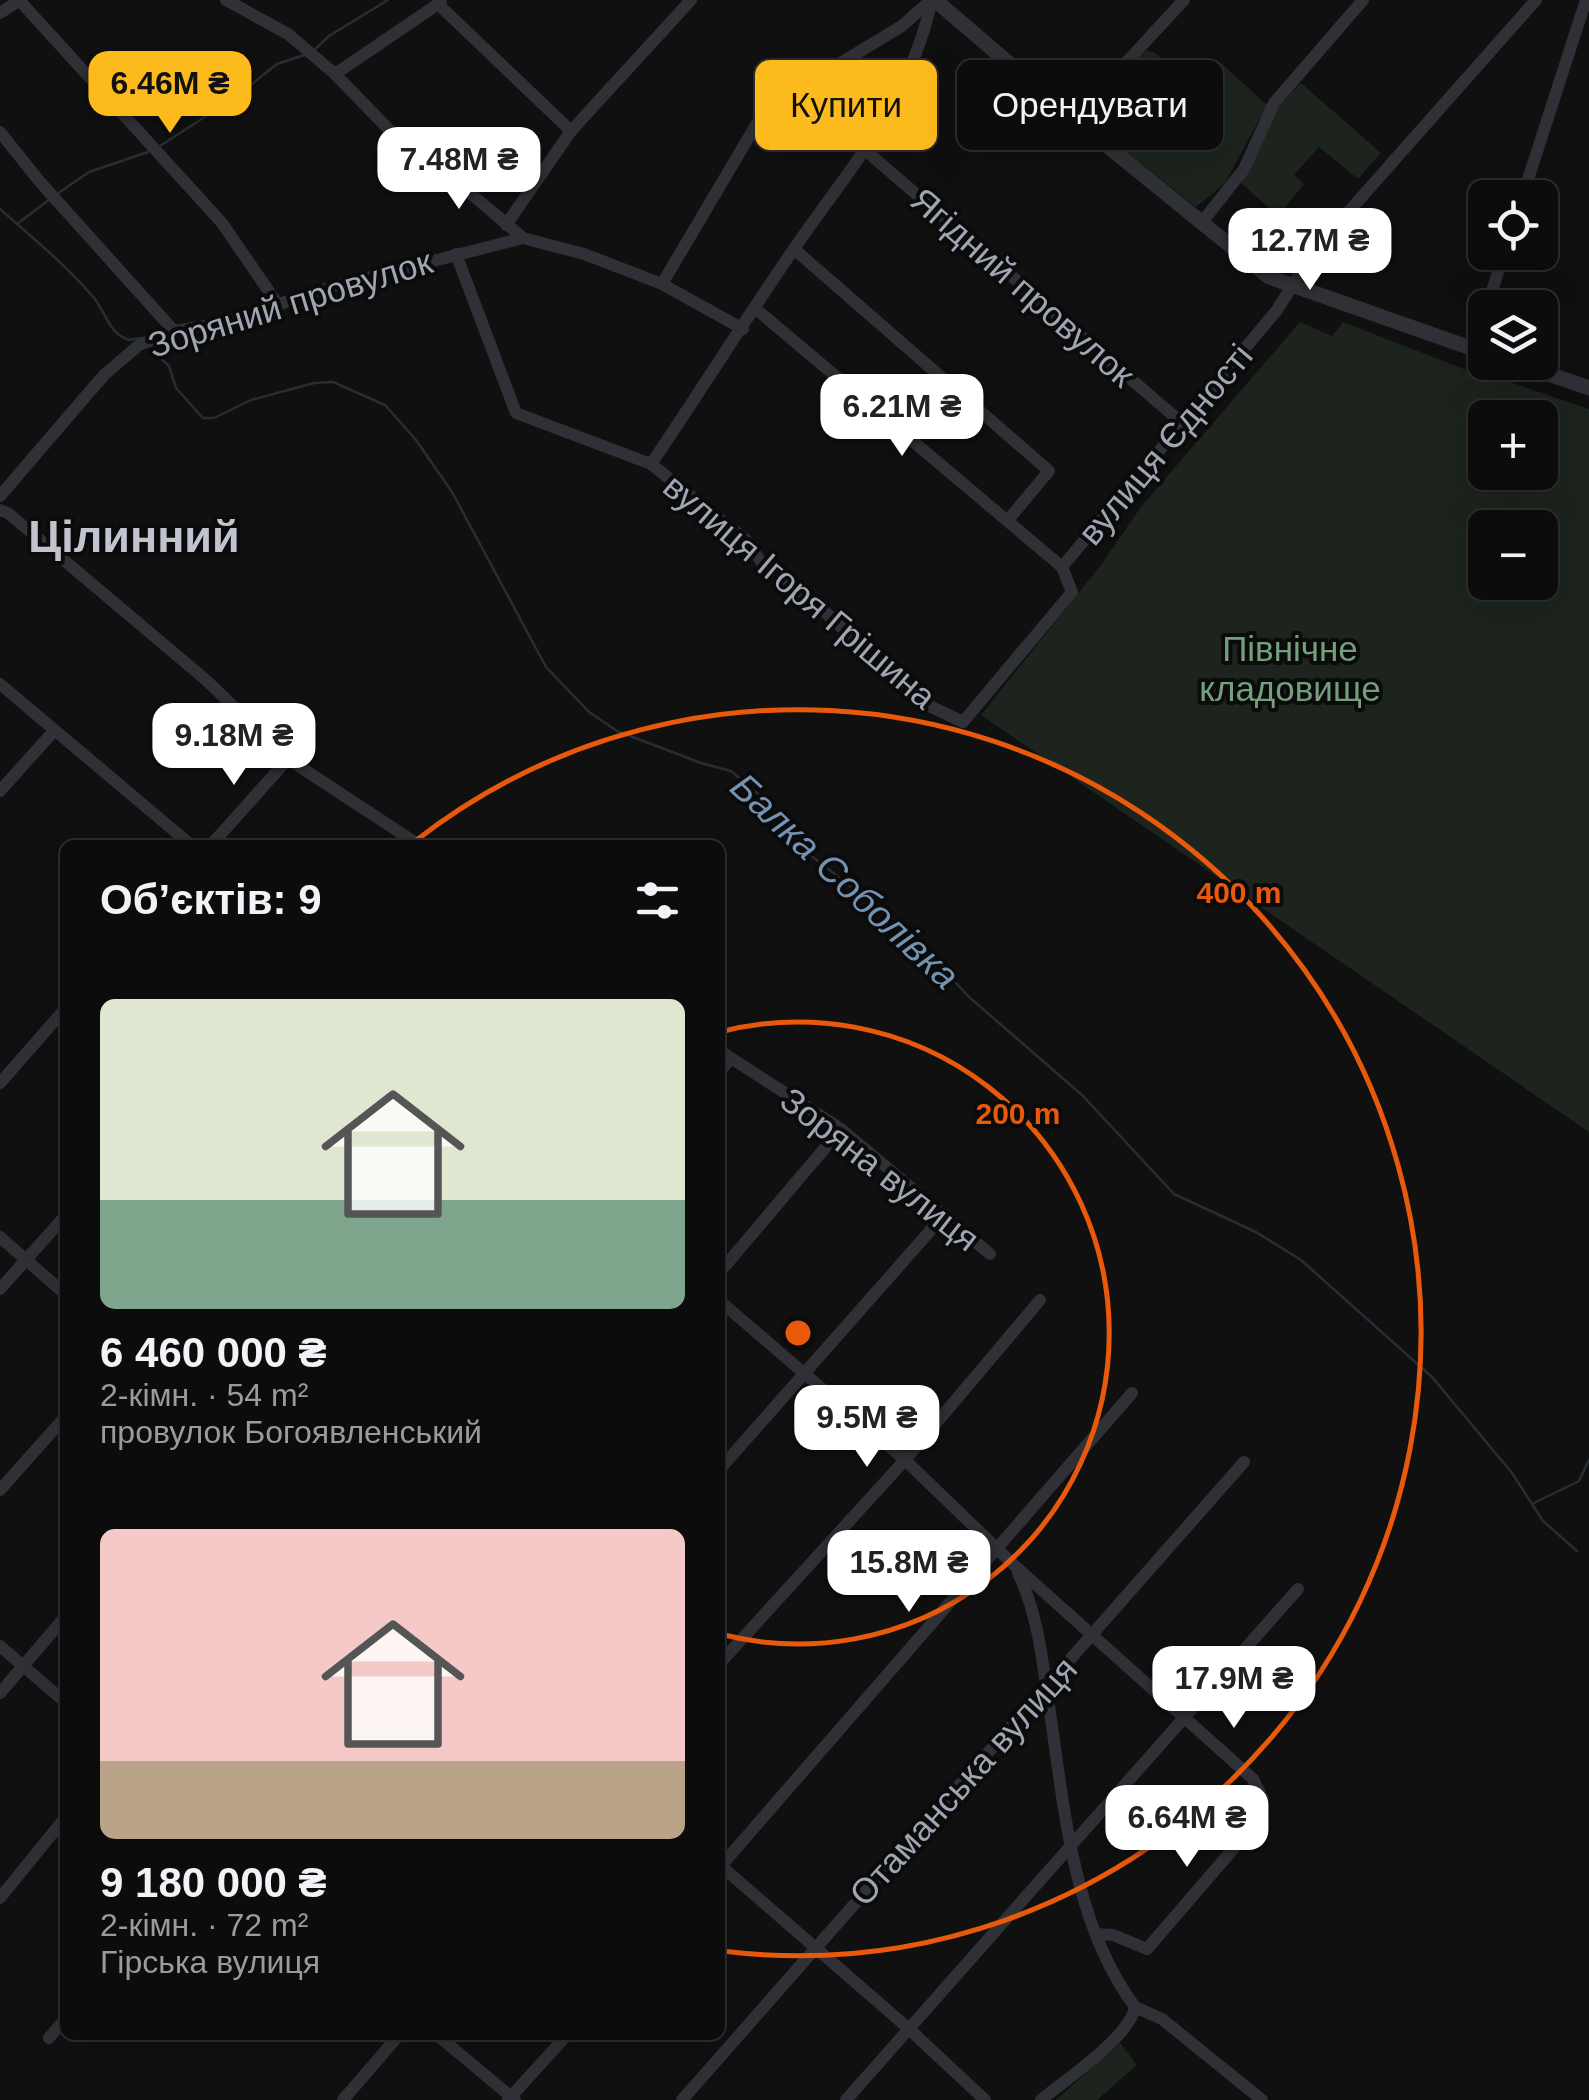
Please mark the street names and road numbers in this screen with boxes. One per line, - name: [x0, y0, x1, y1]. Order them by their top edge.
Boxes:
- street label: Ягідний провулок: [904, 180, 1143, 395]
- street label: Зоряний провулок: [143, 241, 437, 365]
- street label: вулиця Єдності: [1070, 336, 1260, 552]
- street label: вулиця Ігоря Грішина: [656, 466, 944, 716]
- street label: Зоряна вулиця: [773, 1080, 987, 1258]
- street label: Отаманська вулиця: [842, 1649, 1084, 1913]

